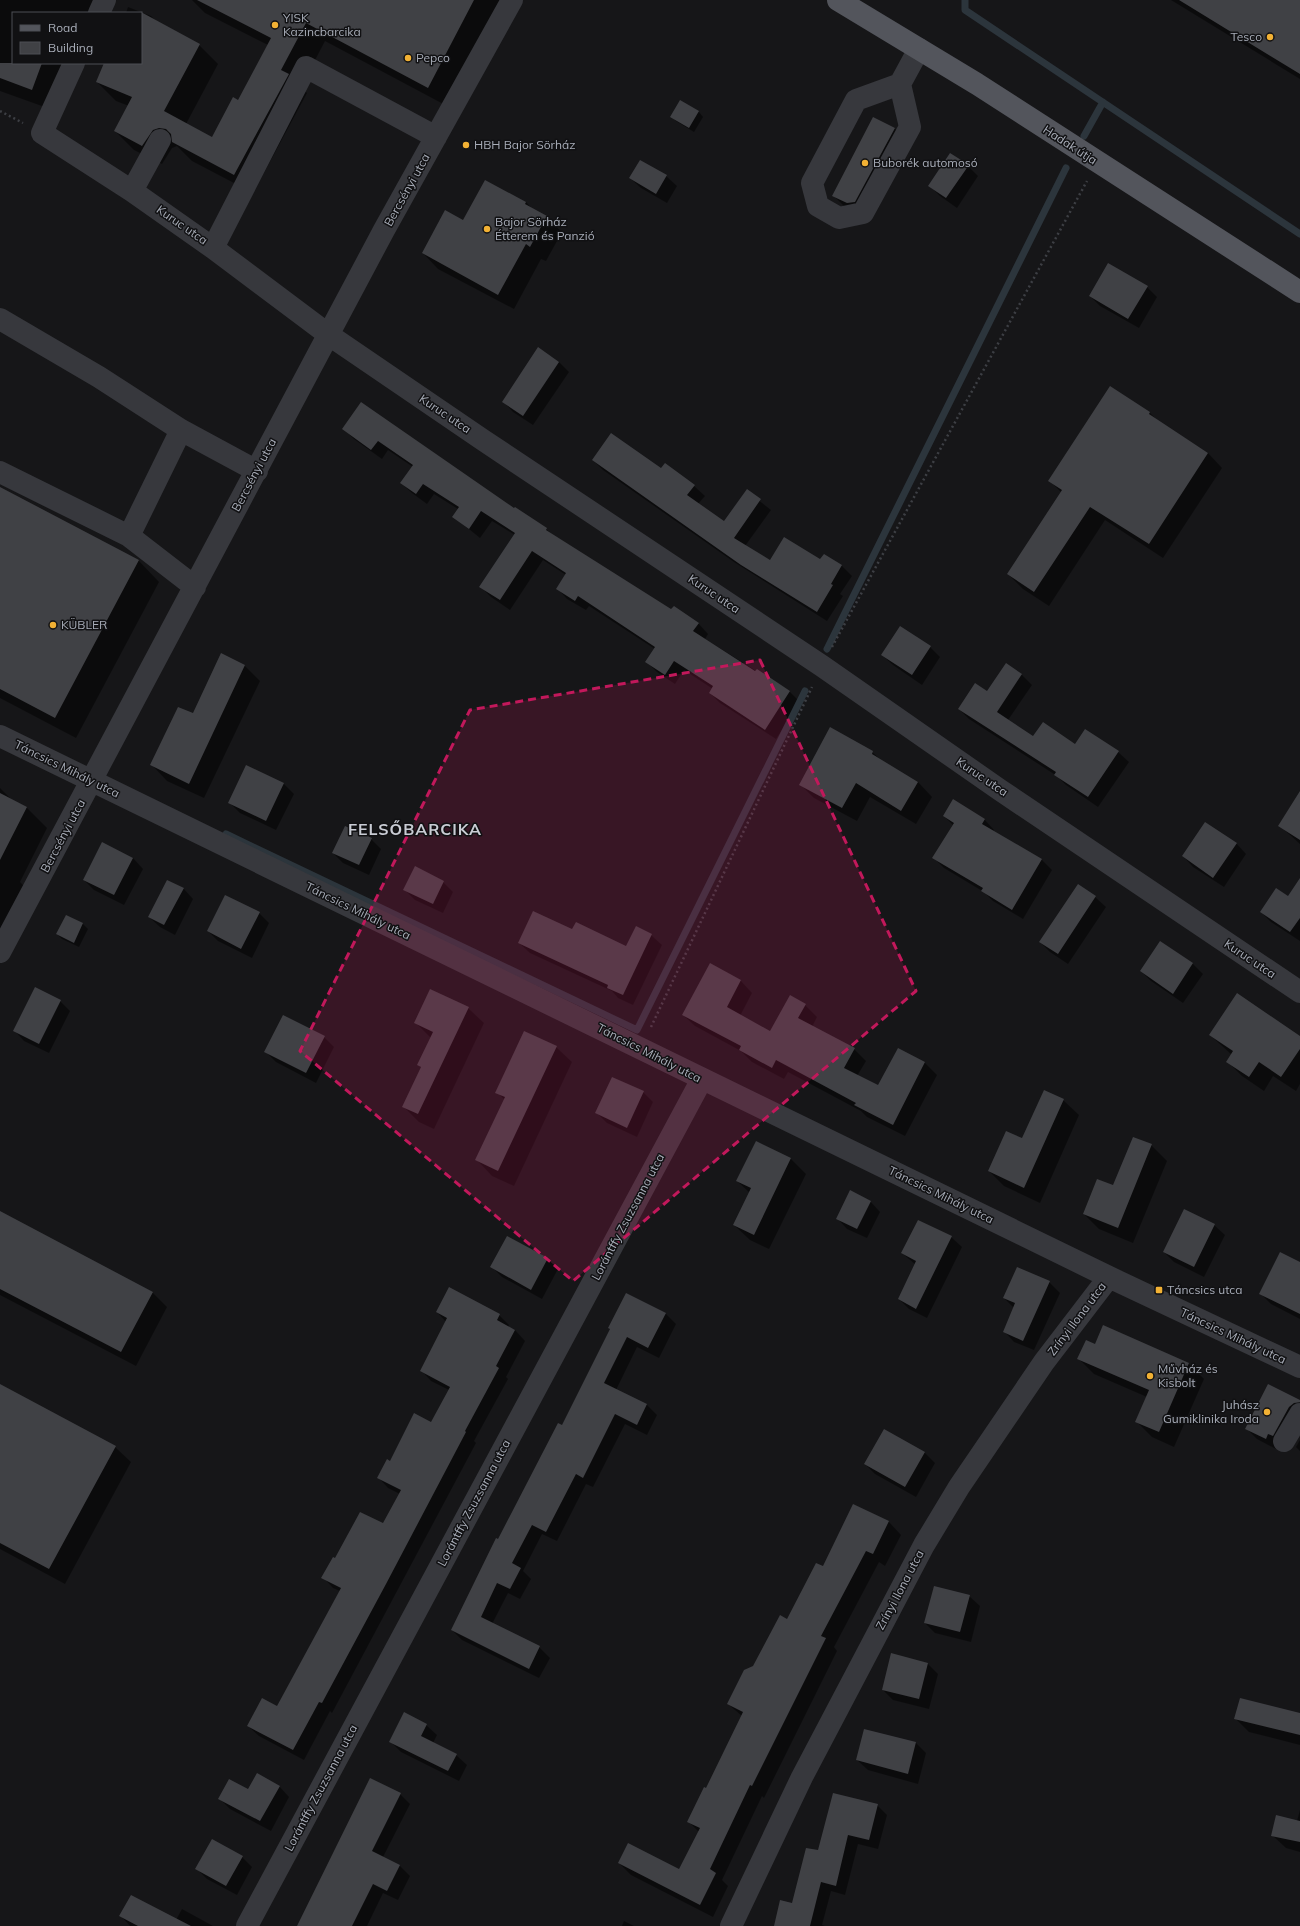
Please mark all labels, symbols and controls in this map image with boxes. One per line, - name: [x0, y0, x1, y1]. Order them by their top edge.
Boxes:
- place label: YISK Kazincbarcika: [282, 10, 361, 39]
- legend: [12, 12, 142, 64]
- text: Road: [48, 20, 77, 35]
- marker: YISK Kazincbarcika: [270, 20, 280, 30]
- place label: Tesco: [1231, 29, 1262, 44]
- marker: Tesco: [1265, 32, 1275, 42]
- text: Building: [48, 40, 93, 55]
- place label: Pepco: [416, 50, 450, 65]
- marker: Pepco: [403, 53, 413, 63]
- street label: Hadak útja: [1040, 122, 1100, 168]
- place label: HBH Bajor Sörház: [474, 137, 575, 152]
- marker: HBH Bajor Sörház: [461, 140, 471, 150]
- street label: Bercsényi utca: [380, 151, 433, 229]
- place label: Buborék automosó: [873, 155, 978, 170]
- marker: Buborék automosó: [860, 158, 870, 168]
- street label: Kuruc utca: [154, 202, 211, 248]
- place label: Bajor Sörház Étterem és Panzió: [495, 214, 595, 243]
- marker: Bajor Sörház Étterem és Panzió: [482, 224, 492, 234]
- street label: Kuruc utca: [417, 391, 474, 436]
- street label: Bercsényi utca: [228, 436, 279, 514]
- street label: Kuruc utca: [686, 571, 743, 616]
- place label: KÜBLER: [61, 617, 107, 632]
- marker: KÜBLER: [48, 620, 58, 630]
- street label: Táncsics Mihály utca: [12, 737, 122, 801]
- street label: Kuruc utca: [954, 754, 1011, 799]
- street label: Bercsényi utca: [37, 797, 88, 875]
- district label: FELSŐBARCIKA: [348, 819, 482, 839]
- street label: Táncsics Mihály utca: [303, 879, 413, 943]
- street label: Kuruc utca: [1222, 936, 1279, 981]
- street label: Táncsics Mihály utca: [595, 1020, 704, 1085]
- street label: Lorántffy Zsuzsanna utca: [588, 1151, 667, 1283]
- street label: Táncsics Mihály utca: [886, 1163, 996, 1227]
- street label: Zrínyi Ilona utca: [1044, 1279, 1109, 1358]
- place label: Táncsics utca: [1167, 1282, 1242, 1297]
- marker: Táncsics utca: [1154, 1285, 1164, 1295]
- street label: Táncsics Mihály utca: [1178, 1304, 1289, 1367]
- place label: Művház és Kisbolt: [1158, 1361, 1218, 1390]
- marker: Művház és Kisbolt: [1145, 1371, 1155, 1381]
- place label: Juhász Gumiklinika Iroda: [1163, 1397, 1259, 1426]
- marker: Juhász Gumiklinika Iroda: [1262, 1407, 1272, 1417]
- street label: Lorántffy Zsuzsanna utca: [434, 1437, 513, 1569]
- street label: Zrínyi Ilona utca: [872, 1547, 927, 1632]
- street label: Lorántffy Zsuzsanna utca: [281, 1722, 360, 1854]

